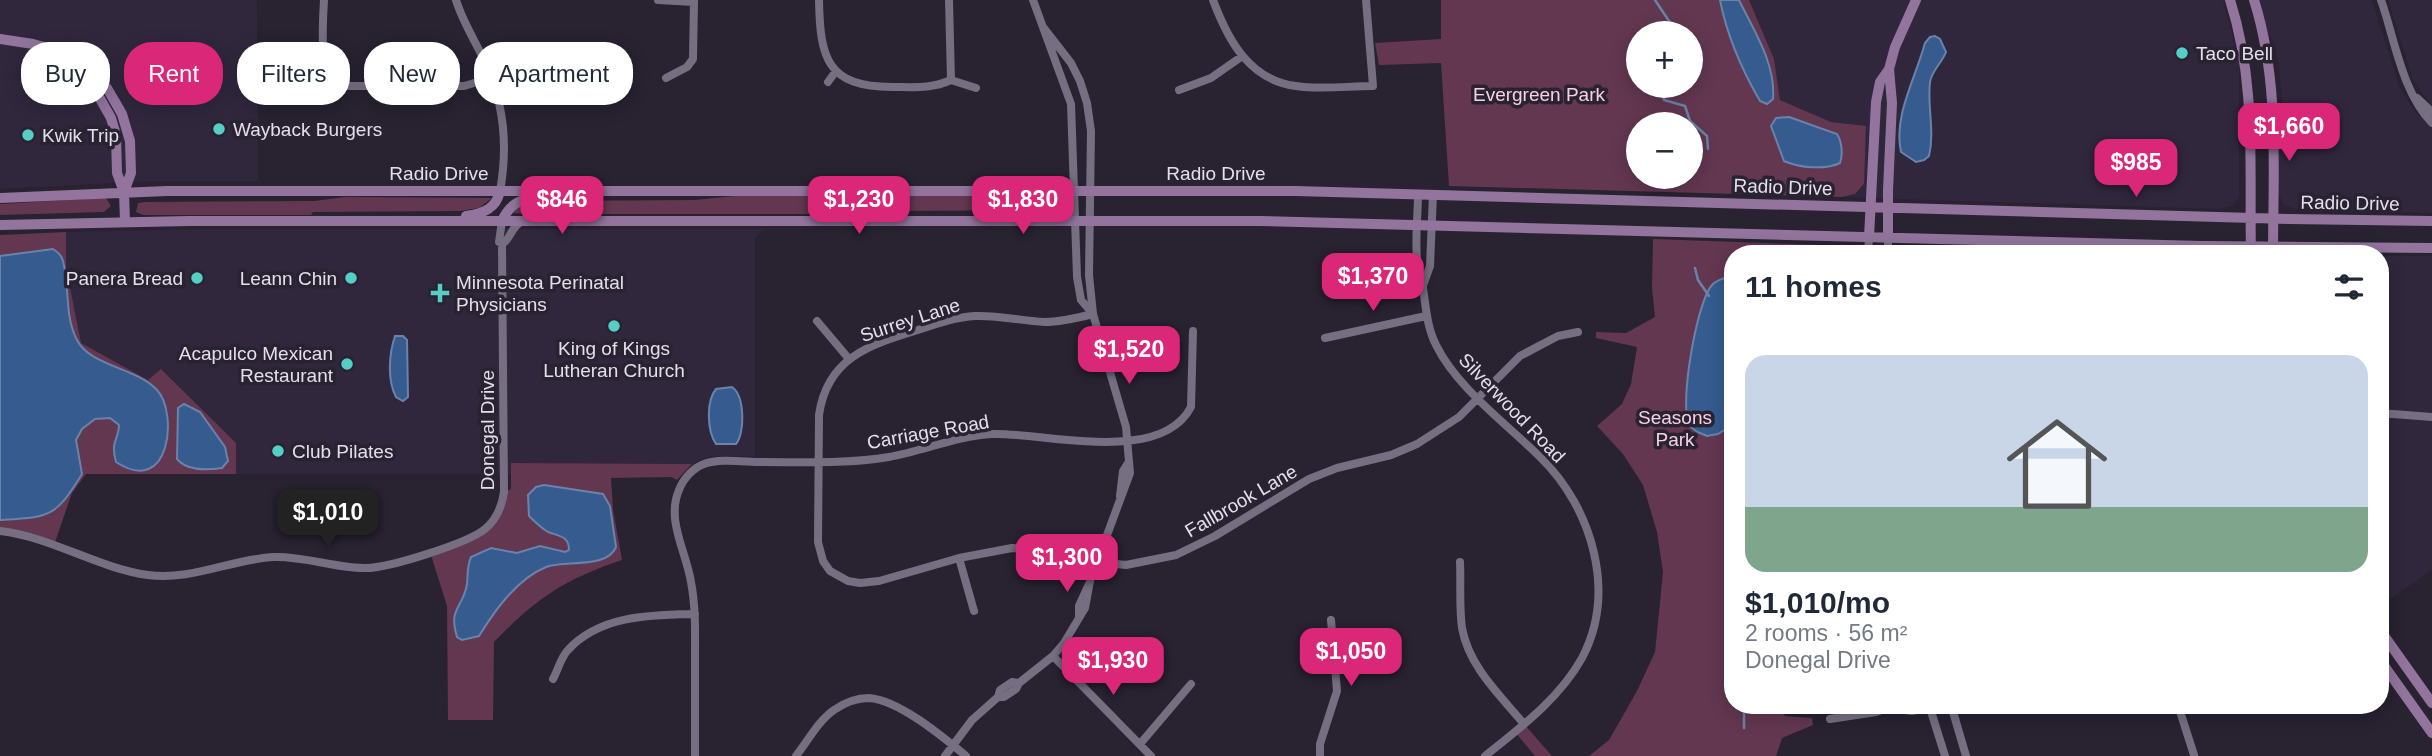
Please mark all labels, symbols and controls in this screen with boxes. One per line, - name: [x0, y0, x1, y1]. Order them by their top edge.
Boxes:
- map controls: [1626, 21, 1703, 189]
- button: +: [1626, 21, 1703, 98]
- chip: Buy: [21, 42, 110, 105]
- chip: Rent: [124, 42, 223, 105]
- chip: Filters: [237, 42, 350, 105]
- chip: New: [364, 42, 460, 105]
- chip: Apartment: [474, 42, 633, 105]
- place label: Taco Bell: [2196, 43, 2273, 64]
- marker: Taco Bell: [2174, 45, 2190, 61]
- park label: Evergreen Park: [1473, 84, 1605, 105]
- pin: $1,660: [2232, 104, 2346, 163]
- button: −: [1626, 112, 1703, 189]
- text: $1,660: [2254, 113, 2324, 139]
- place label: Wayback Burgers: [233, 119, 382, 140]
- marker: Wayback Burgers: [211, 121, 227, 137]
- place label: Kwik Trip: [42, 125, 119, 146]
- marker: Kwik Trip: [20, 127, 36, 143]
- pin: $985: [2095, 140, 2177, 199]
- text: $985: [2110, 149, 2162, 175]
- street label: Radio Drive: [389, 163, 489, 184]
- street label: Radio Drive: [1166, 163, 1266, 184]
- street label: Radio Drive: [1733, 175, 1833, 199]
- pin: $846: [521, 176, 603, 236]
- pin: $1,230: [802, 176, 916, 236]
- pin: $1,830: [966, 176, 1080, 236]
- text: $846: [536, 186, 588, 212]
- text: $1,230: [824, 186, 894, 212]
- text: $1,830: [988, 186, 1058, 212]
- street label: Radio Drive: [2300, 192, 2400, 214]
- pin: $1,370: [1316, 254, 1430, 313]
- text: $1,370: [1338, 263, 1408, 289]
- place label: Panera Bread: [66, 268, 183, 289]
- place label: Leann Chin: [240, 268, 337, 289]
- icon: filters: [2330, 268, 2368, 306]
- marker: Panera Bread: [189, 270, 205, 286]
- marker: Leann Chin: [343, 270, 359, 286]
- text: 11 homes: [1745, 270, 1882, 303]
- place label: Minnesota Perinatal Physicians: [456, 272, 624, 315]
- marker: Minnesota Perinatal Physicians: [430, 283, 450, 303]
- street label: Surrey Lane: [858, 294, 962, 346]
- marker: King of Kings Lutheran Church: [606, 318, 622, 334]
- pin: $1,520: [1072, 326, 1186, 386]
- text: $1,520: [1094, 336, 1164, 362]
- place label: King of Kings Lutheran Church: [543, 338, 685, 381]
- place label: Acapulco Mexican Restaurant: [179, 343, 334, 386]
- street label: Silverwood Road: [1455, 349, 1569, 467]
- marker: Acapulco Mexican Restaurant: [339, 356, 355, 372]
- street label: Donegal Drive: [477, 370, 498, 490]
- icon: home: [1994, 401, 2120, 527]
- park label: Seasons Park: [1638, 407, 1712, 450]
- street label: Carriage Road: [865, 411, 991, 453]
- place label: Club Pilates: [292, 441, 393, 462]
- marker: Club Pilates: [270, 443, 286, 459]
- street label: Fallbrook Lane: [1181, 460, 1301, 542]
- pin: $1,010: [271, 490, 385, 549]
- text: $1,010: [293, 499, 363, 525]
- pin: $1,300: [1010, 534, 1124, 594]
- text: $1,300: [1032, 544, 1102, 570]
- text: $1,010/mo: [1745, 586, 1890, 619]
- text: 2 rooms · 56 m²: [1745, 620, 1907, 646]
- pin: $1,050: [1294, 628, 1408, 688]
- pin: $1,930: [1056, 638, 1170, 697]
- text: $1,050: [1316, 638, 1386, 664]
- text: $1,930: [1078, 647, 1148, 673]
- text: Donegal Drive: [1745, 647, 1891, 673]

